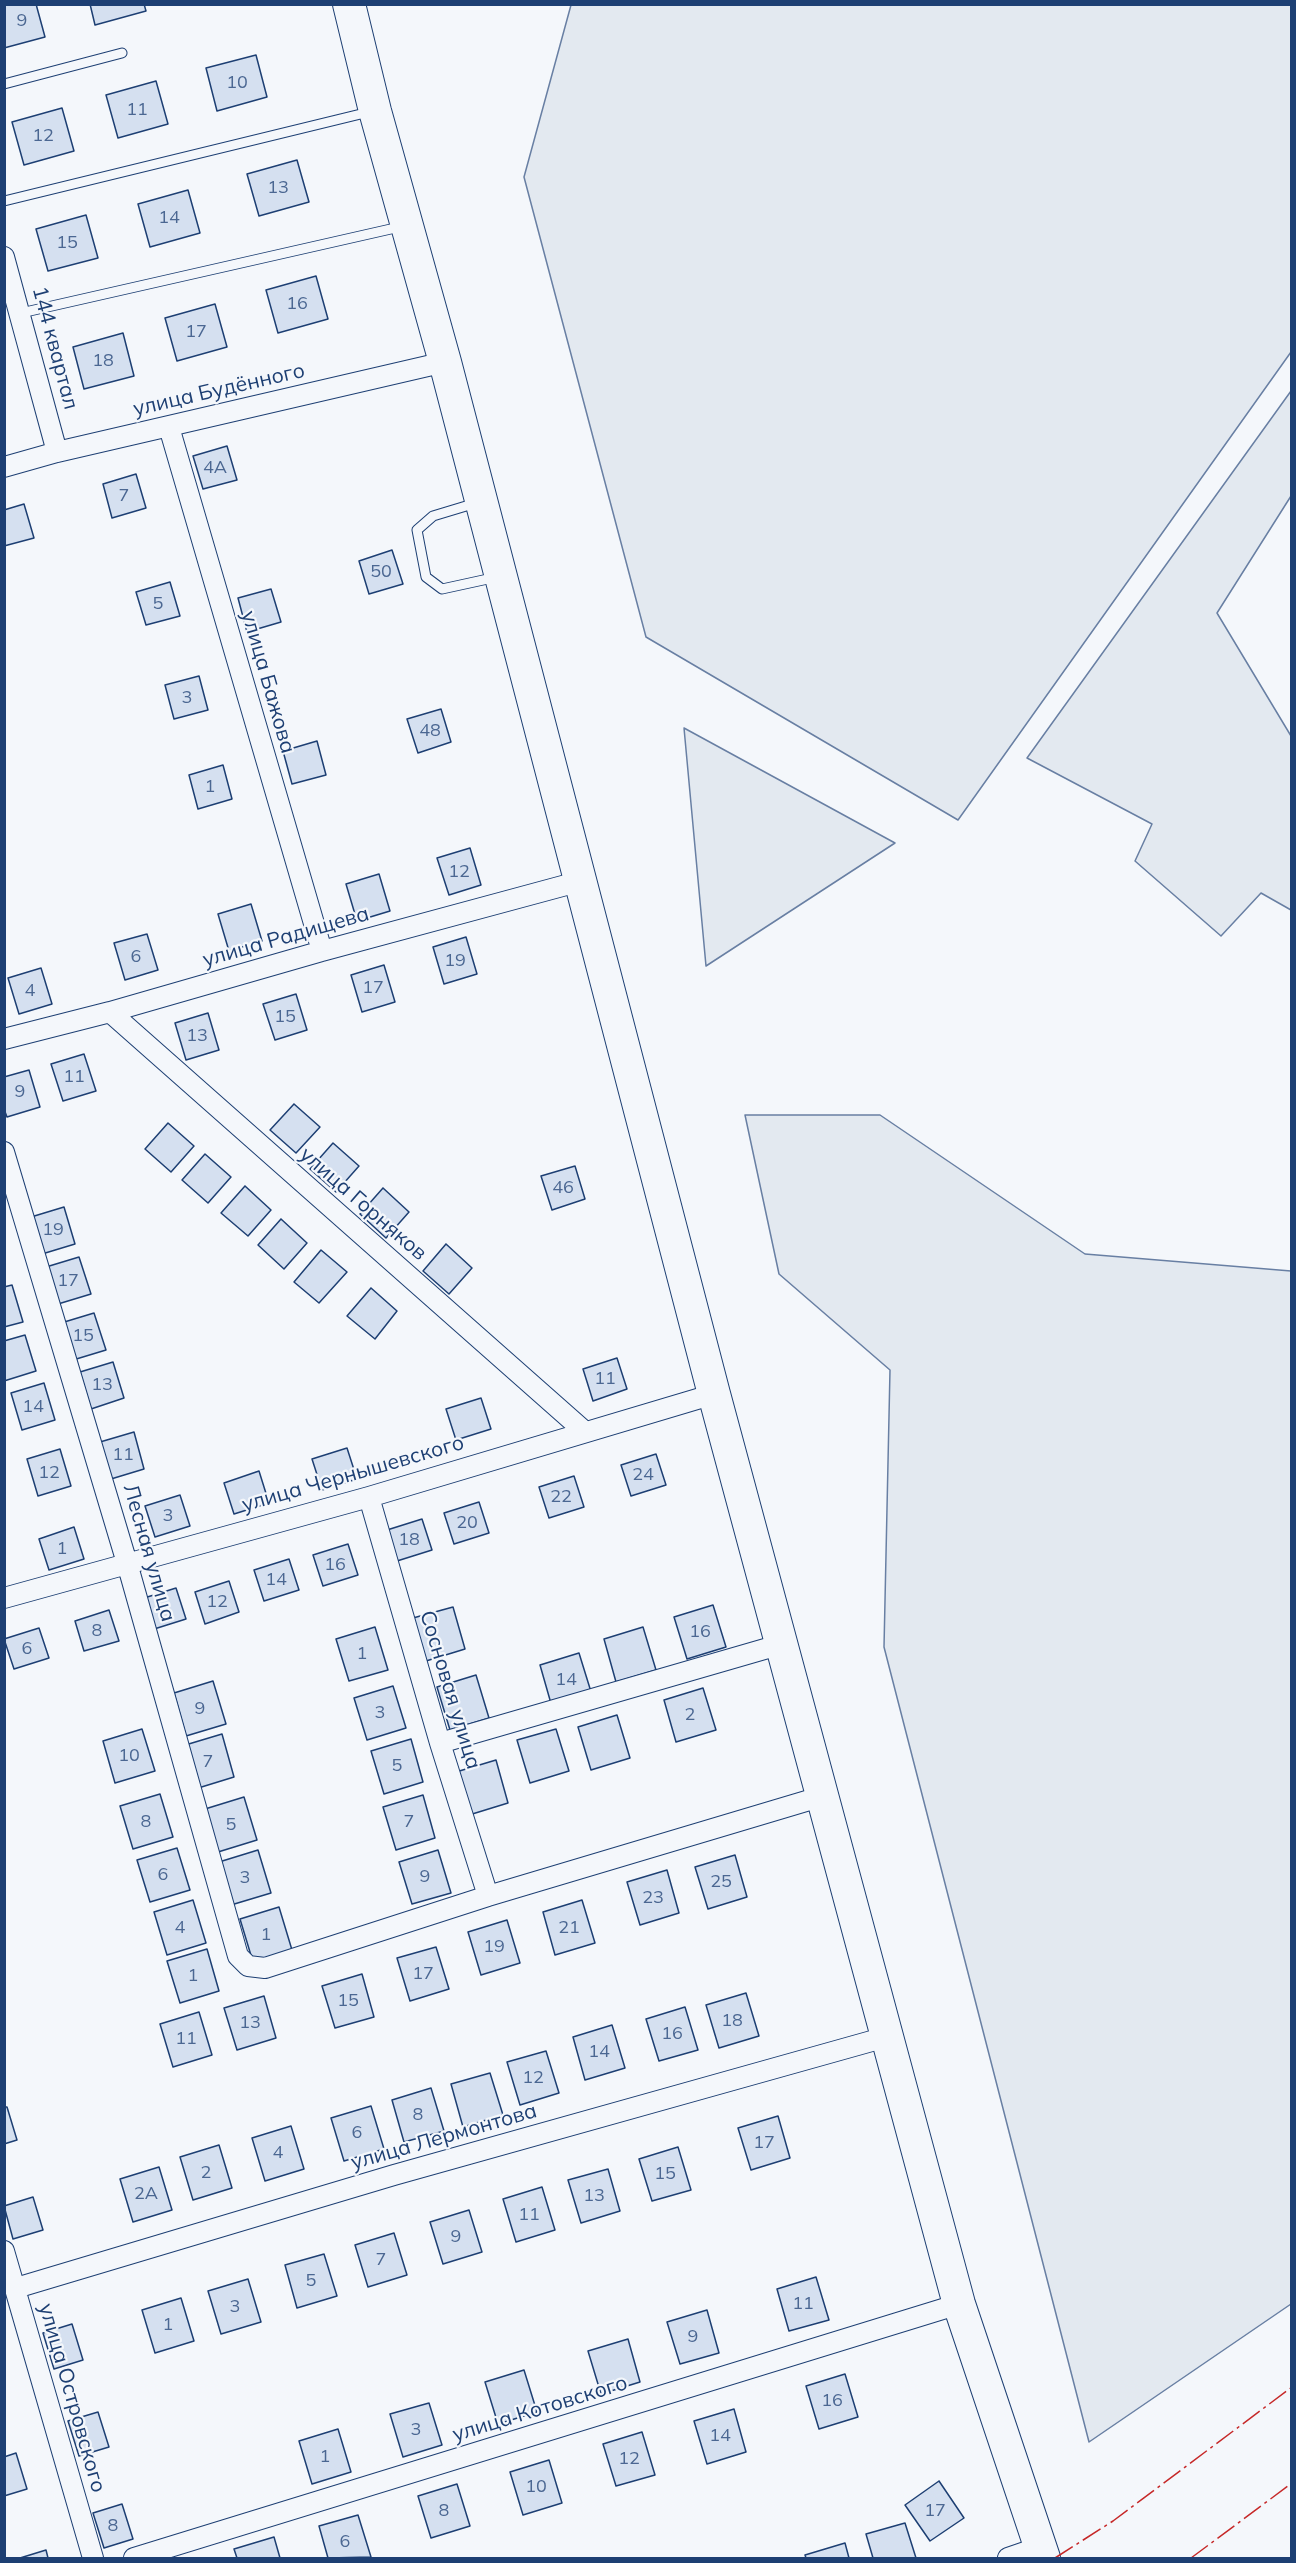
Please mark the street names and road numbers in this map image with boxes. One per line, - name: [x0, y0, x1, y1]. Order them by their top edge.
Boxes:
- street label: 144 квартал: [26, 284, 84, 412]
- street label: улица Будённого: [131, 358, 307, 422]
- street label: улица Бажова: [236, 608, 300, 756]
- street label: улица Радищева: [200, 901, 372, 973]
- street label: улица Горняков: [294, 1142, 432, 1266]
- street label: улица Чернышевского: [239, 1430, 467, 1518]
- street label: Лесная улица: [117, 1481, 181, 1625]
- street label: Сосновая улица: [414, 1608, 486, 1772]
- street label: улица Лермонтова: [348, 2098, 540, 2176]
- street label: улица Островского: [33, 2301, 111, 2495]
- street label: улица Котовского: [449, 2370, 631, 2448]

